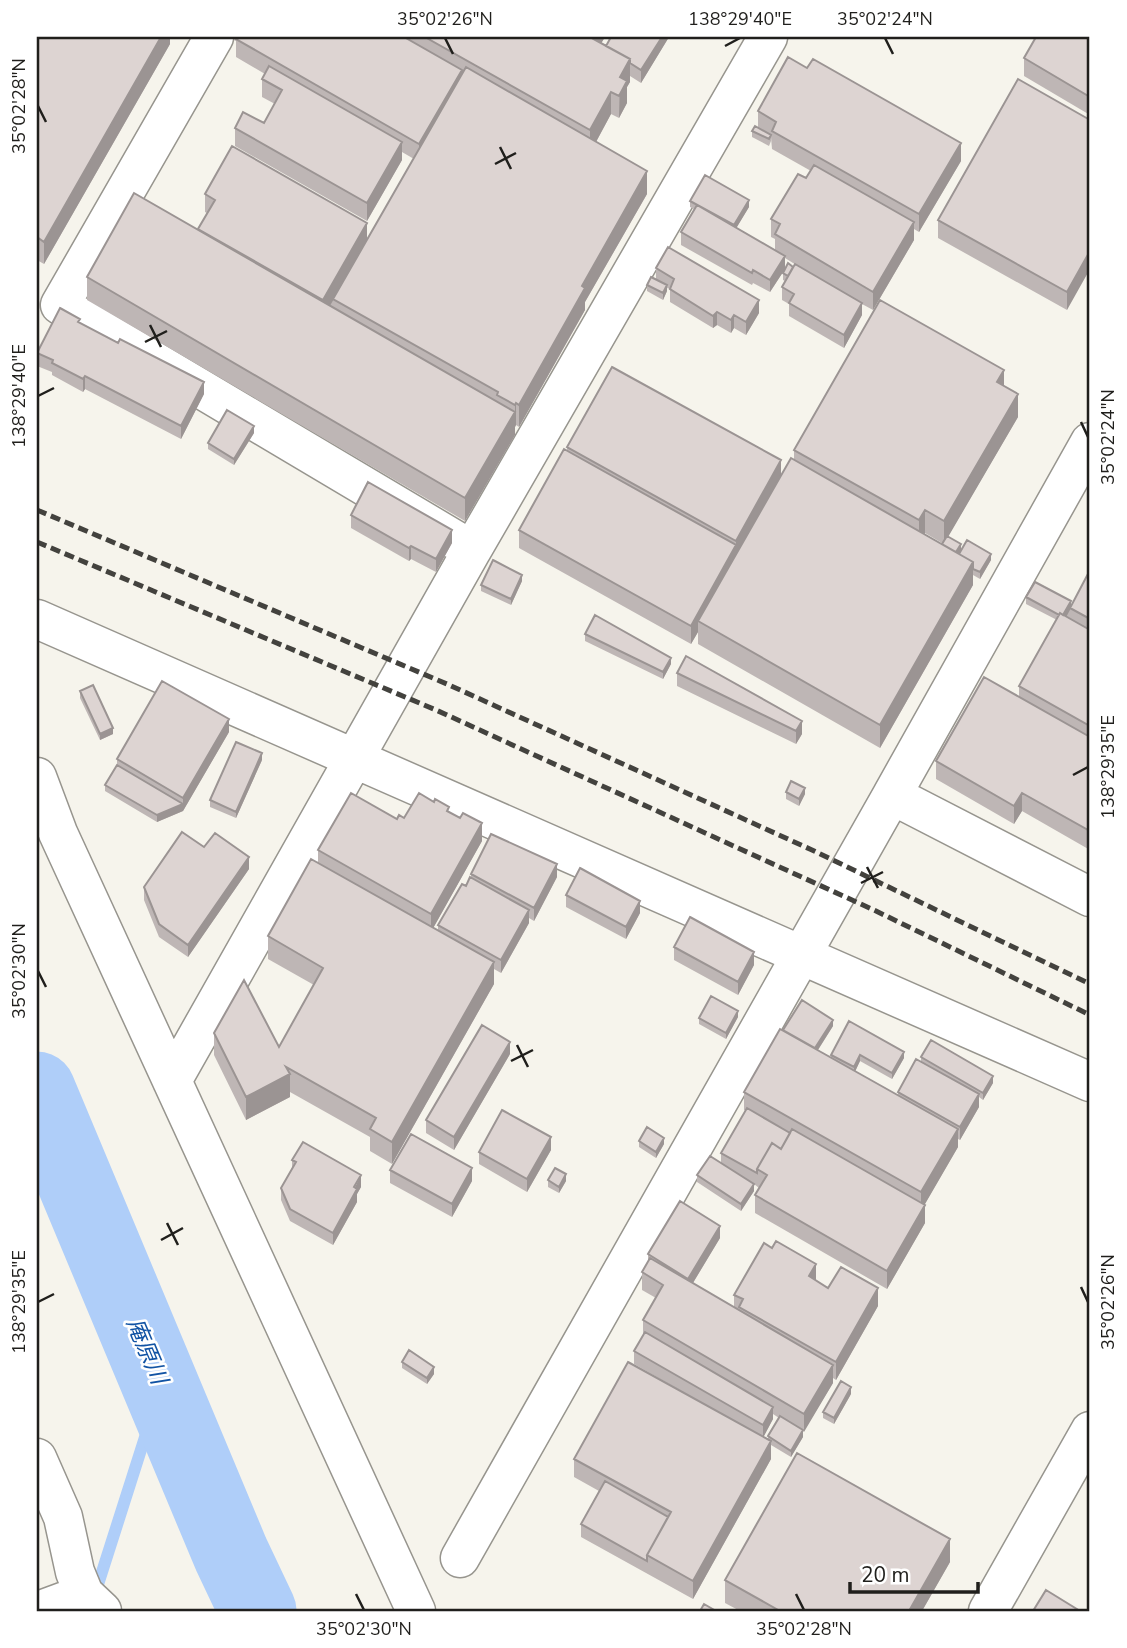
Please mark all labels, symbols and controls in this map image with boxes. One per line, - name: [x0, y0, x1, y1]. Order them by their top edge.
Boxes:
- text: 35°02'26"N: [397, 7, 493, 31]
- text: 138°29'40"E: [688, 7, 792, 31]
- text: 35°02'24"N: [837, 7, 933, 31]
- text: 35°02'28"N: [7, 58, 31, 154]
- text: 138°29'40"E: [7, 344, 31, 448]
- text: 35°02'24"N: [1096, 389, 1120, 485]
- text: 138°29'35"E: [1096, 715, 1120, 819]
- text: 35°02'30"N: [7, 923, 31, 1019]
- text: 138°29'35"E: [7, 1250, 31, 1354]
- text: 35°02'26"N: [1096, 1254, 1120, 1350]
- water label: 庵原川: [119, 1313, 176, 1392]
- scale bar: [850, 1550, 978, 1594]
- text: 20 m: [861, 1561, 910, 1589]
- text: 35°02'30"N: [316, 1617, 412, 1641]
- text: 35°02'28"N: [756, 1617, 852, 1641]

